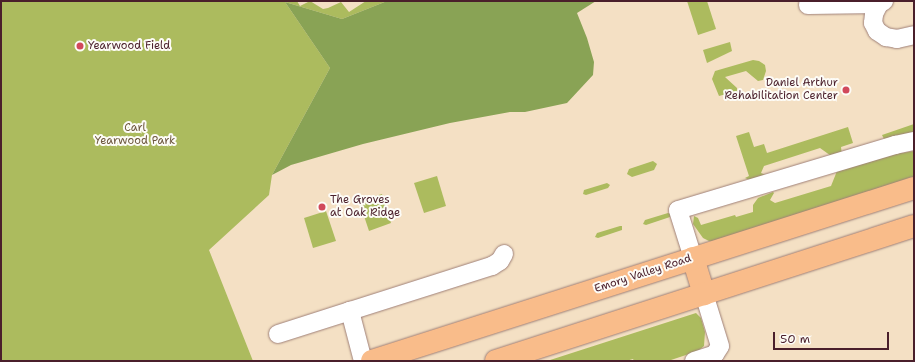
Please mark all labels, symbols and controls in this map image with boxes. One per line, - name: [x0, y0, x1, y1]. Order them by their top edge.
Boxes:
- place label: Yearwood Field: [88, 39, 170, 53]
- marker: Yearwood Field: [75, 41, 85, 51]
- place label: Daniel Arthur Rehabilitation Center: [725, 77, 838, 103]
- marker: Daniel Arthur Rehabilitation Center: [841, 85, 851, 95]
- park label: Carl Yearwood Park: [95, 122, 175, 148]
- place label: The Groves at Oak Ridge: [330, 194, 400, 220]
- marker: The Groves at Oak Ridge: [317, 202, 327, 212]
- street label: Emory Valley Road: [593, 252, 693, 296]
- scale bar: [775, 324, 891, 350]
- text: 50 m: [780, 331, 810, 347]

